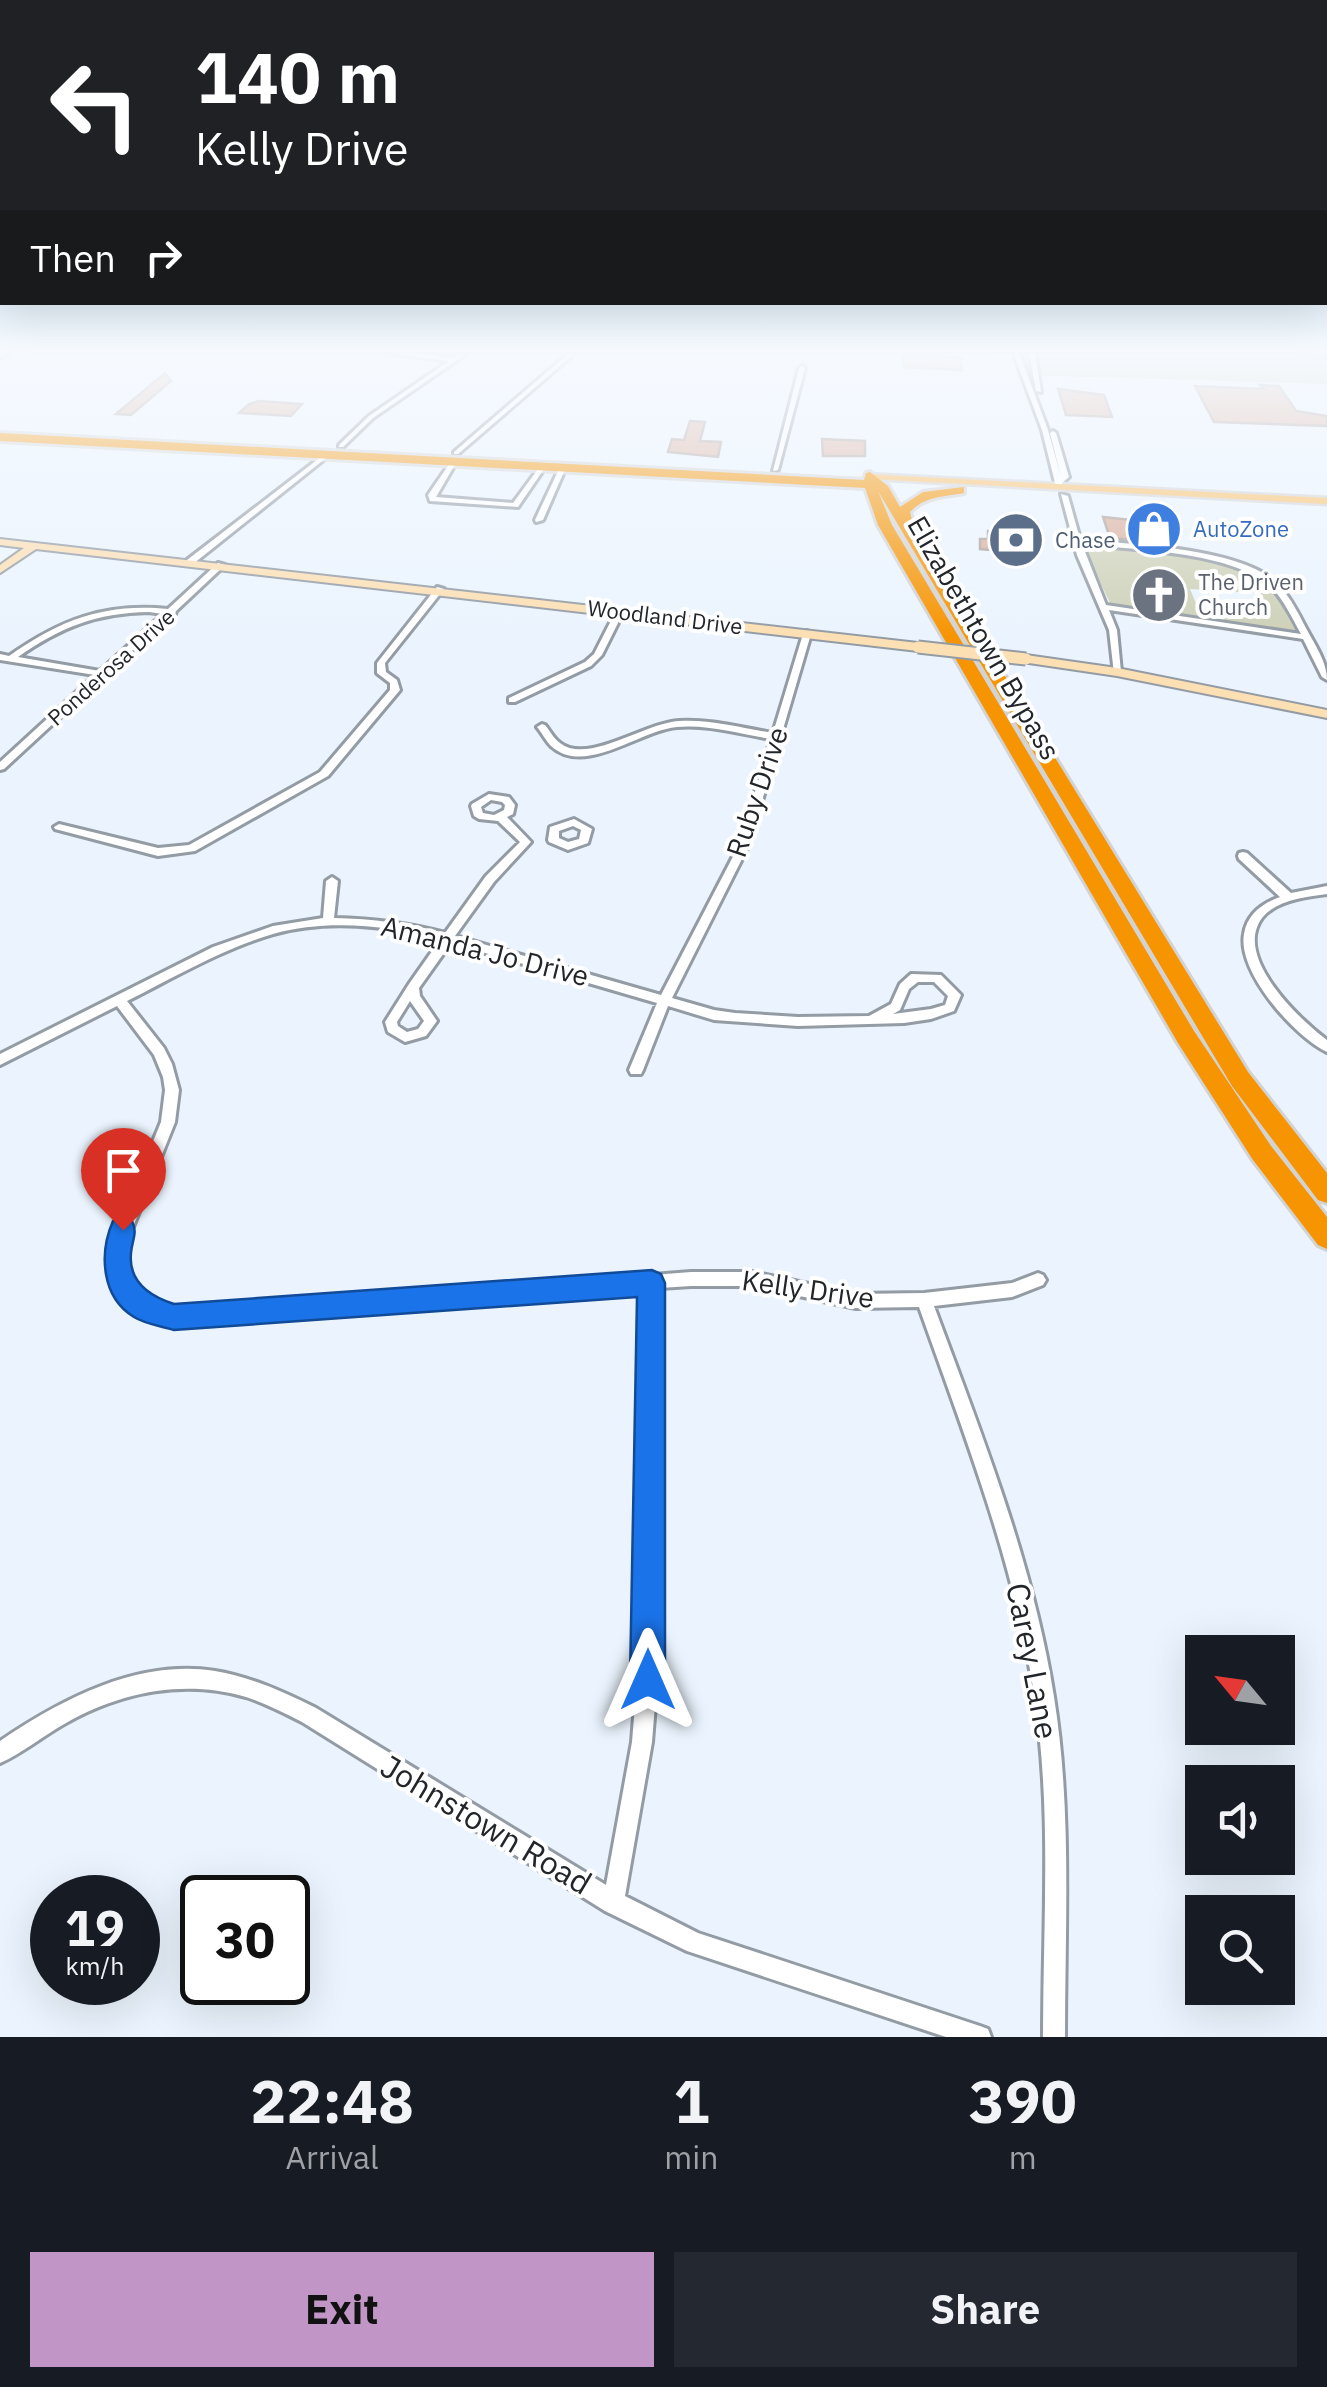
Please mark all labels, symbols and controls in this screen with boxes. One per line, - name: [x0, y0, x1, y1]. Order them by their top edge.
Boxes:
- text: 140 m: [195, 31, 400, 122]
- icon: left: [30, 40, 160, 170]
- text: Kelly Drive: [195, 119, 408, 177]
- icon: right: [136, 230, 191, 285]
- text: Then: [30, 233, 116, 282]
- shop icon: AutoZone: [1124, 499, 1184, 559]
- street label: Elizabethtown Bypass: [899, 509, 1069, 766]
- bank icon: Chase: [986, 510, 1046, 570]
- place label: AutoZone: [1193, 514, 1289, 543]
- place label: Chase: [1055, 525, 1116, 554]
- church icon: The Driven Church: [1129, 565, 1189, 625]
- place label: The Driven Church: [1198, 567, 1304, 621]
- street label: Woodland Drive: [586, 593, 744, 640]
- street label: Ponderosa Drive: [41, 602, 180, 731]
- street label: Ruby Drive: [717, 722, 796, 862]
- street label: Amanda Jo Drive: [377, 907, 593, 994]
- pin: [81, 1128, 166, 1231]
- icon: arrive: [96, 1143, 151, 1198]
- street label: Kelly Drive: [740, 1261, 876, 1316]
- street label: Carey Lane: [997, 1579, 1069, 1743]
- position arrow: [596, 1628, 700, 1732]
- north arrow: [1185, 1635, 1295, 1745]
- map controls: [1185, 1635, 1295, 2005]
- street label: Johnstown Road: [373, 1745, 600, 1904]
- button: sound: [1185, 1765, 1295, 1875]
- speed limit sign: 30: [180, 1875, 310, 2005]
- text: 19: [65, 1895, 125, 1960]
- button: search: [1185, 1895, 1295, 2005]
- text: km/h: [66, 1949, 124, 1982]
- text: 22:48: [250, 2061, 414, 2140]
- text: 1: [673, 2061, 709, 2140]
- text: 390: [969, 2061, 1077, 2140]
- text: Arrival: [286, 2136, 379, 2178]
- text: min: [664, 2136, 718, 2178]
- text: m: [1009, 2136, 1037, 2178]
- button: Exit: [30, 2252, 654, 2367]
- button: Share: [674, 2252, 1297, 2367]

